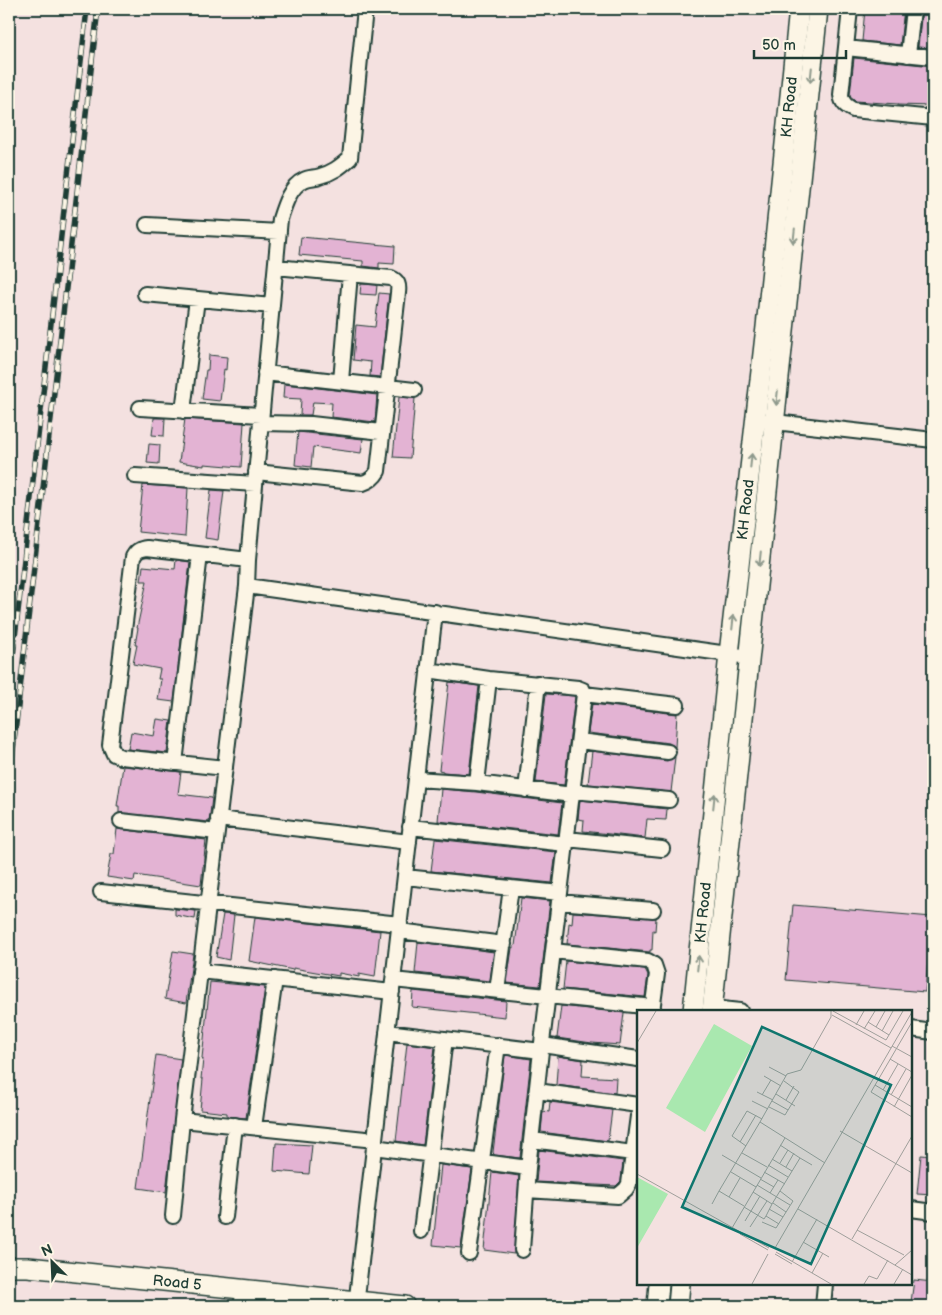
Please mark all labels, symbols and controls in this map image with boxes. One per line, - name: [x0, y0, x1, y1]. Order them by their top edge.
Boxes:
- scale bar: [754, 28, 847, 60]
- text: 50 m: [762, 36, 796, 55]
- one-way arrow: [806, 66, 816, 82]
- street label: KH Road: [776, 76, 801, 138]
- one-way arrow: [789, 228, 799, 244]
- one-way arrow: [772, 390, 781, 406]
- one-way arrow: [746, 453, 756, 469]
- street label: KH Road: [732, 478, 758, 541]
- one-way arrow: [755, 551, 764, 567]
- one-way arrow: [728, 614, 738, 630]
- one-way arrow: [710, 793, 719, 809]
- street label: KH Road: [690, 881, 715, 944]
- one-way arrow: [693, 955, 703, 971]
- inset map: [637, 1010, 912, 1285]
- north arrow: [28, 1238, 78, 1288]
- text: N: [39, 1241, 55, 1260]
- street label: Road 5: [152, 1270, 203, 1294]

